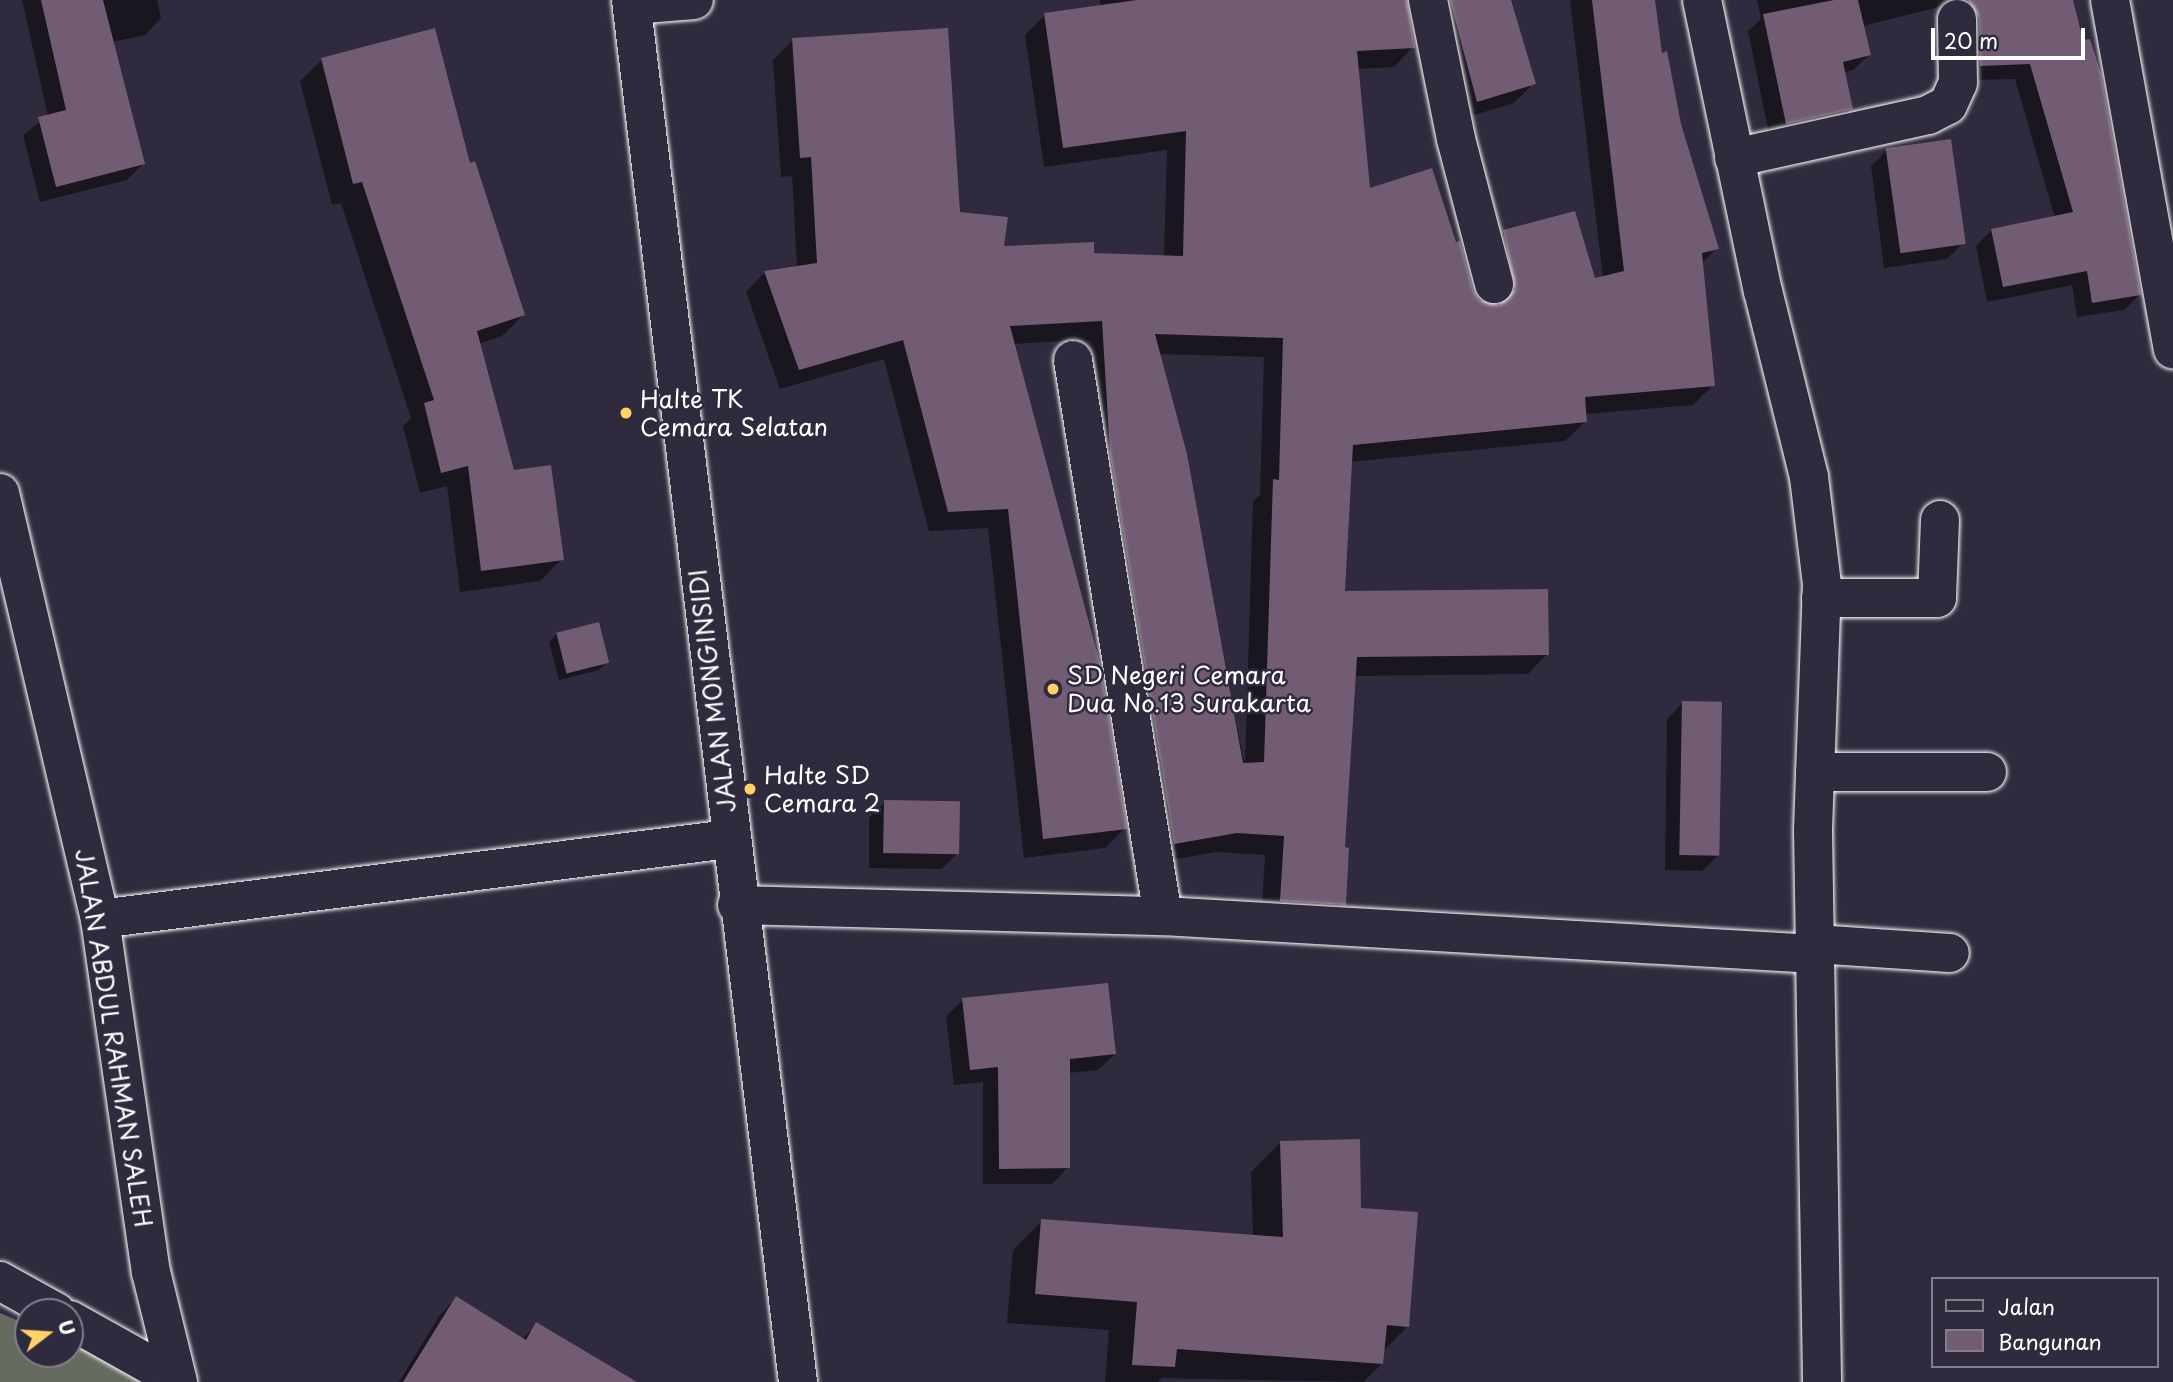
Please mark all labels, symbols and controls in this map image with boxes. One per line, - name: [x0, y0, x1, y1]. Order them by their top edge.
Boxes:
- scale bar: [1935, 14, 2089, 58]
- text: 20 m: [1944, 24, 1998, 56]
- place label: Halte TK Cemara Selatan: [640, 385, 828, 441]
- marker: Halte TK Cemara Selatan: [618, 405, 634, 421]
- street label: JALAN MONGINSIDI: [683, 568, 741, 814]
- place label: SD Negeri Cemara Dua No.13 Surakarta: [1067, 661, 1313, 717]
- marker: SD Negeri Cemara Dua No.13 Surakarta: [1045, 681, 1061, 697]
- place label: Halte SD Cemara 2: [764, 761, 882, 817]
- marker: Halte SD Cemara 2: [742, 781, 758, 797]
- street label: JALAN ABDUL RAHMAN SALEH: [70, 847, 158, 1229]
- legend: [1932, 1277, 2159, 1368]
- text: Jalan: [1998, 1290, 2055, 1322]
- north arrow: [14, 1298, 84, 1368]
- text: U: [52, 1316, 83, 1338]
- text: Bangunan: [1998, 1325, 2102, 1357]

